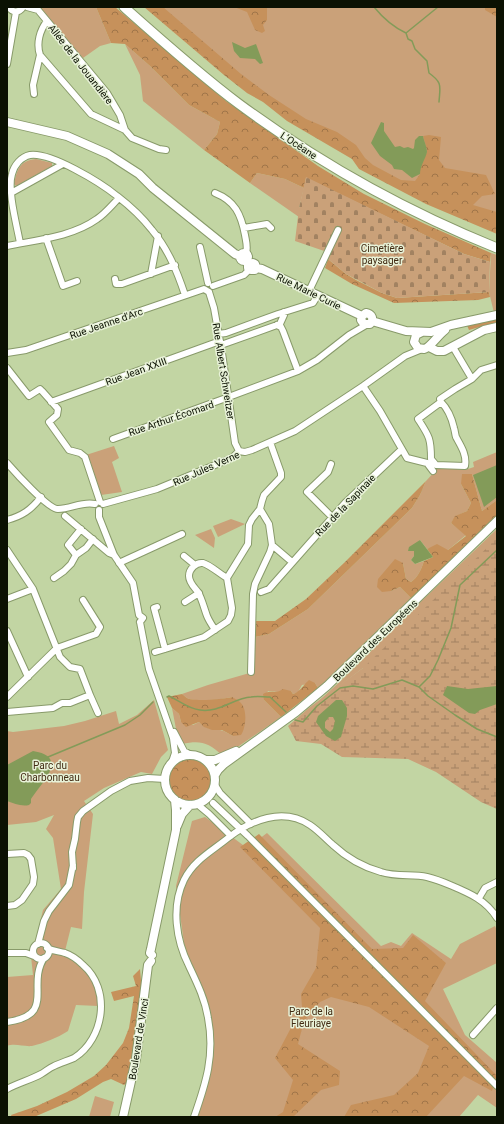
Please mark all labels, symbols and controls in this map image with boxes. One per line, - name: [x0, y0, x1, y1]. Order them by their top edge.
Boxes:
- street label: Allée de la Jouandière: [46, 22, 115, 106]
- street label: L’Océane: [279, 130, 319, 161]
- park label: Cimetière paysager: [361, 243, 403, 266]
- street label: Rue Marie Curie: [275, 271, 343, 312]
- street label: Rue Jeanne d'Arc: [68, 306, 144, 341]
- street label: Rue Albert Schweitzer: [210, 322, 237, 421]
- street label: Rue Jean XXIII: [104, 355, 168, 388]
- street label: Rue Arthur Écomard: [127, 398, 215, 438]
- street label: Rue Jules Verne: [171, 449, 241, 488]
- street label: Rue de la Sapinaie: [313, 472, 378, 538]
- street label: Boulevard des Européens: [331, 597, 420, 683]
- park label: Parc du Charbonneau: [20, 760, 80, 783]
- street label: Boulevard de Vinci: [127, 998, 150, 1081]
- park label: Parc de la Fleuriaye: [289, 1006, 333, 1029]

